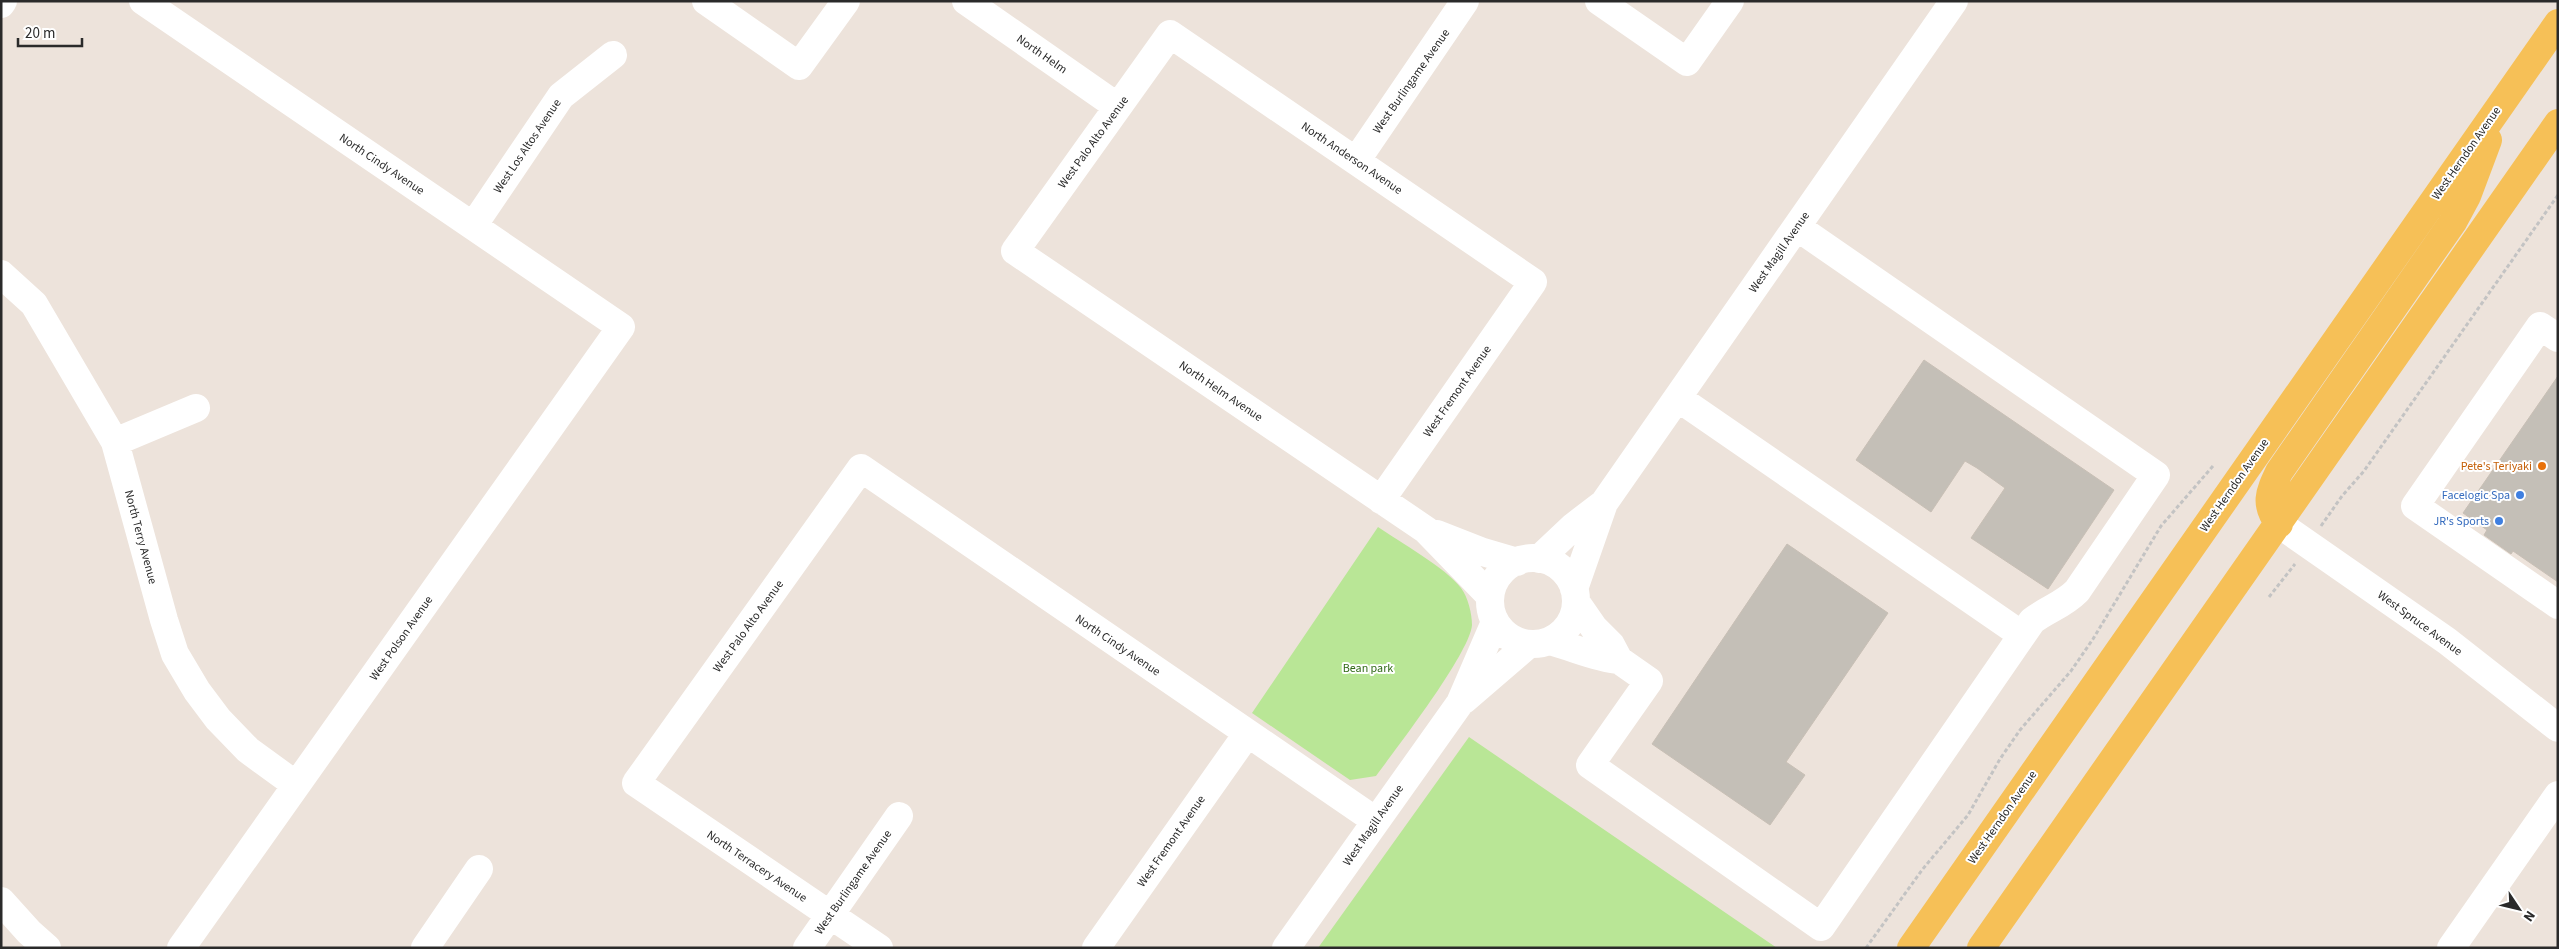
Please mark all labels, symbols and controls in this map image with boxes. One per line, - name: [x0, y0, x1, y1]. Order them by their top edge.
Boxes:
- scale bar: [18, 15, 81, 47]
- text: 20 m: [25, 23, 55, 44]
- street label: West Burlingame Avenue: [1369, 26, 1454, 137]
- street label: North Helm: [1013, 31, 1070, 78]
- street label: West Palo Alto Avenue: [1054, 93, 1133, 192]
- street label: West Los Altos Avenue: [489, 96, 565, 197]
- street label: West Herndon Avenue: [2428, 103, 2505, 203]
- street label: North Anderson Avenue: [1298, 118, 1406, 199]
- street label: North Cindy Avenue: [336, 130, 428, 199]
- street label: West Magill Avenue: [1745, 208, 1814, 296]
- street label: West Fremont Avenue: [1419, 342, 1496, 441]
- street label: North Helm Avenue: [1176, 357, 1266, 426]
- street label: West Herndon Avenue: [2196, 435, 2273, 535]
- place label: Pete's Teriyaki: [2461, 458, 2532, 475]
- marker: Pete's Teriyaki: [2536, 460, 2548, 472]
- place label: Facelogic Spa: [2442, 487, 2510, 504]
- street label: North Terry Avenue: [120, 488, 161, 586]
- marker: Facelogic Spa: [2514, 489, 2526, 501]
- place label: JR's Sports: [2434, 513, 2489, 530]
- marker: JR's Sports: [2493, 515, 2505, 527]
- street label: West Palo Alto Avenue: [709, 577, 788, 676]
- street label: West Spruce Avenue: [2374, 587, 2466, 660]
- street label: West Polson Avenue: [366, 592, 437, 684]
- street label: North Cindy Avenue: [1072, 611, 1164, 680]
- park label: Bean park: [1343, 660, 1393, 677]
- street label: West Herndon Avenue: [1964, 767, 2041, 867]
- street label: West Magill Avenue: [1339, 781, 1408, 869]
- street label: West Fremont Avenue: [1133, 792, 1210, 891]
- street label: North Terracery Avenue: [703, 826, 810, 906]
- street label: West Burlingame Avenue: [811, 827, 896, 938]
- north arrow: [2494, 884, 2544, 934]
- text: N: [2518, 906, 2540, 925]

